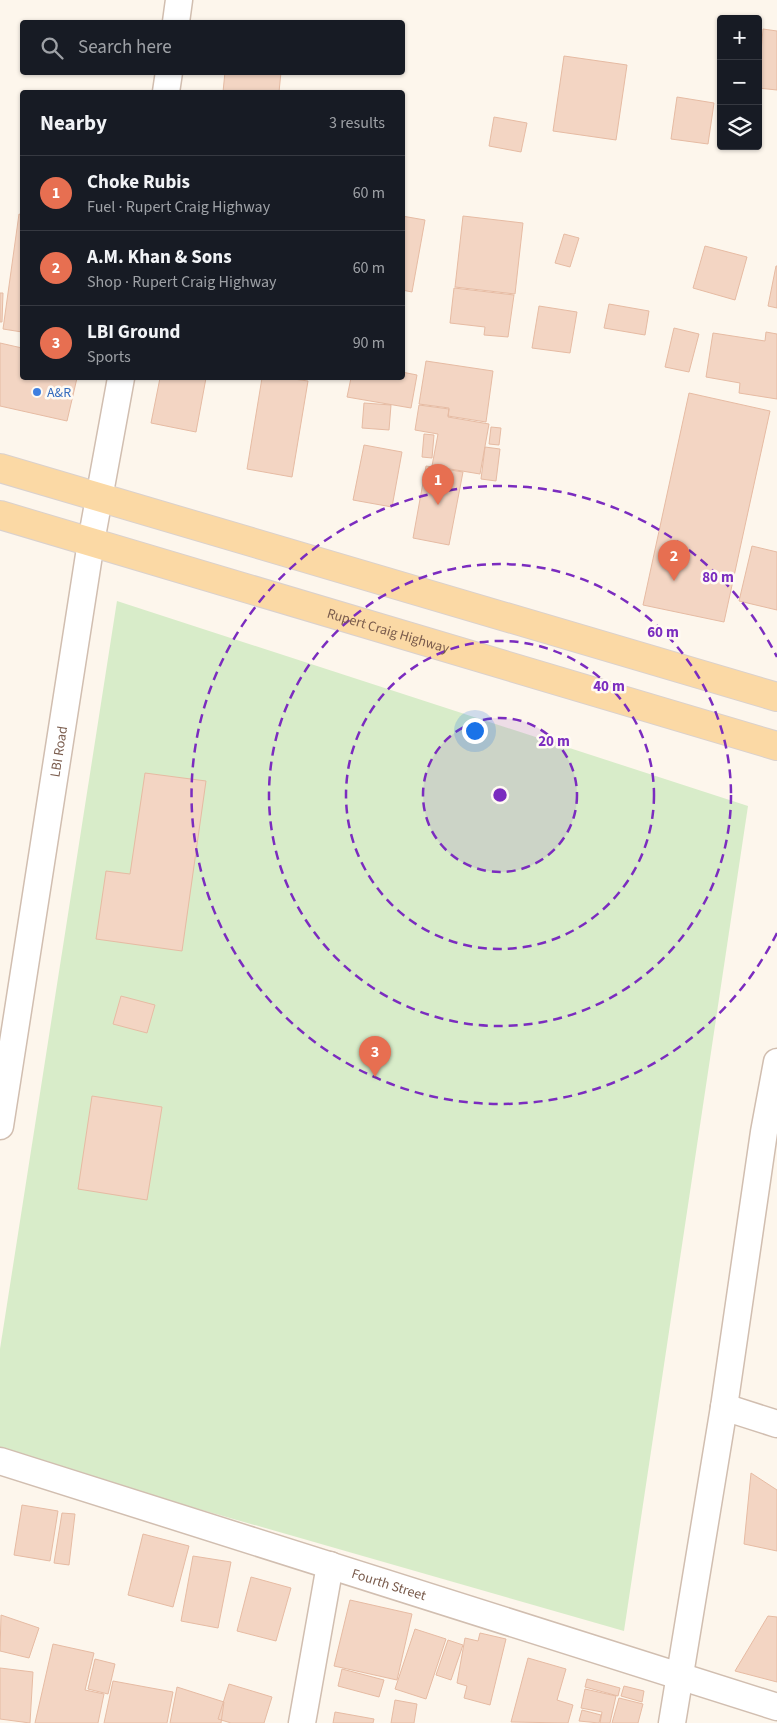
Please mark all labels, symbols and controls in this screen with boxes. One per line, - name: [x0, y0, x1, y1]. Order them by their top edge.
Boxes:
- map controls: [717, 15, 762, 150]
- button: +: [717, 15, 762, 60]
- search box: [20, 20, 405, 75]
- icon: search: [38, 34, 66, 62]
- text: Search here: [78, 34, 172, 61]
- button: −: [717, 60, 762, 105]
- button: layers: [717, 105, 762, 150]
- text: Nearby: [40, 108, 107, 138]
- text: 3 results: [329, 112, 385, 134]
- text: Choke Rubis: [87, 169, 190, 196]
- text: 1: [52, 182, 60, 204]
- text: 60 m: [353, 182, 385, 204]
- text: Fuel · Rupert Craig Highway: [87, 196, 270, 218]
- text: A.M. Khan & Sons: [87, 244, 232, 271]
- text: 2: [52, 257, 60, 279]
- text: 60 m: [353, 257, 385, 279]
- text: Shop · Rupert Craig Highway: [87, 271, 277, 293]
- text: LBI Ground: [87, 319, 180, 346]
- text: 3: [52, 332, 60, 354]
- text: 90 m: [353, 332, 385, 354]
- text: Sports: [87, 346, 131, 368]
- place label: A&R: [47, 383, 71, 403]
- marker: A&R: [31, 386, 43, 398]
- pin: 1: [422, 464, 454, 505]
- pin: 2: [658, 540, 690, 581]
- text: 80 m: [702, 567, 734, 588]
- street label: Rupert Craig Highway: [324, 604, 452, 659]
- text: 60 m: [647, 622, 679, 643]
- text: 40 m: [593, 676, 625, 697]
- your location: [462, 718, 488, 744]
- street label: LBI Road: [45, 725, 73, 779]
- text: 20 m: [538, 731, 570, 752]
- centre of rings: [491, 786, 509, 804]
- pin: 3: [359, 1036, 391, 1077]
- street label: Fourth Street: [349, 1564, 429, 1606]

